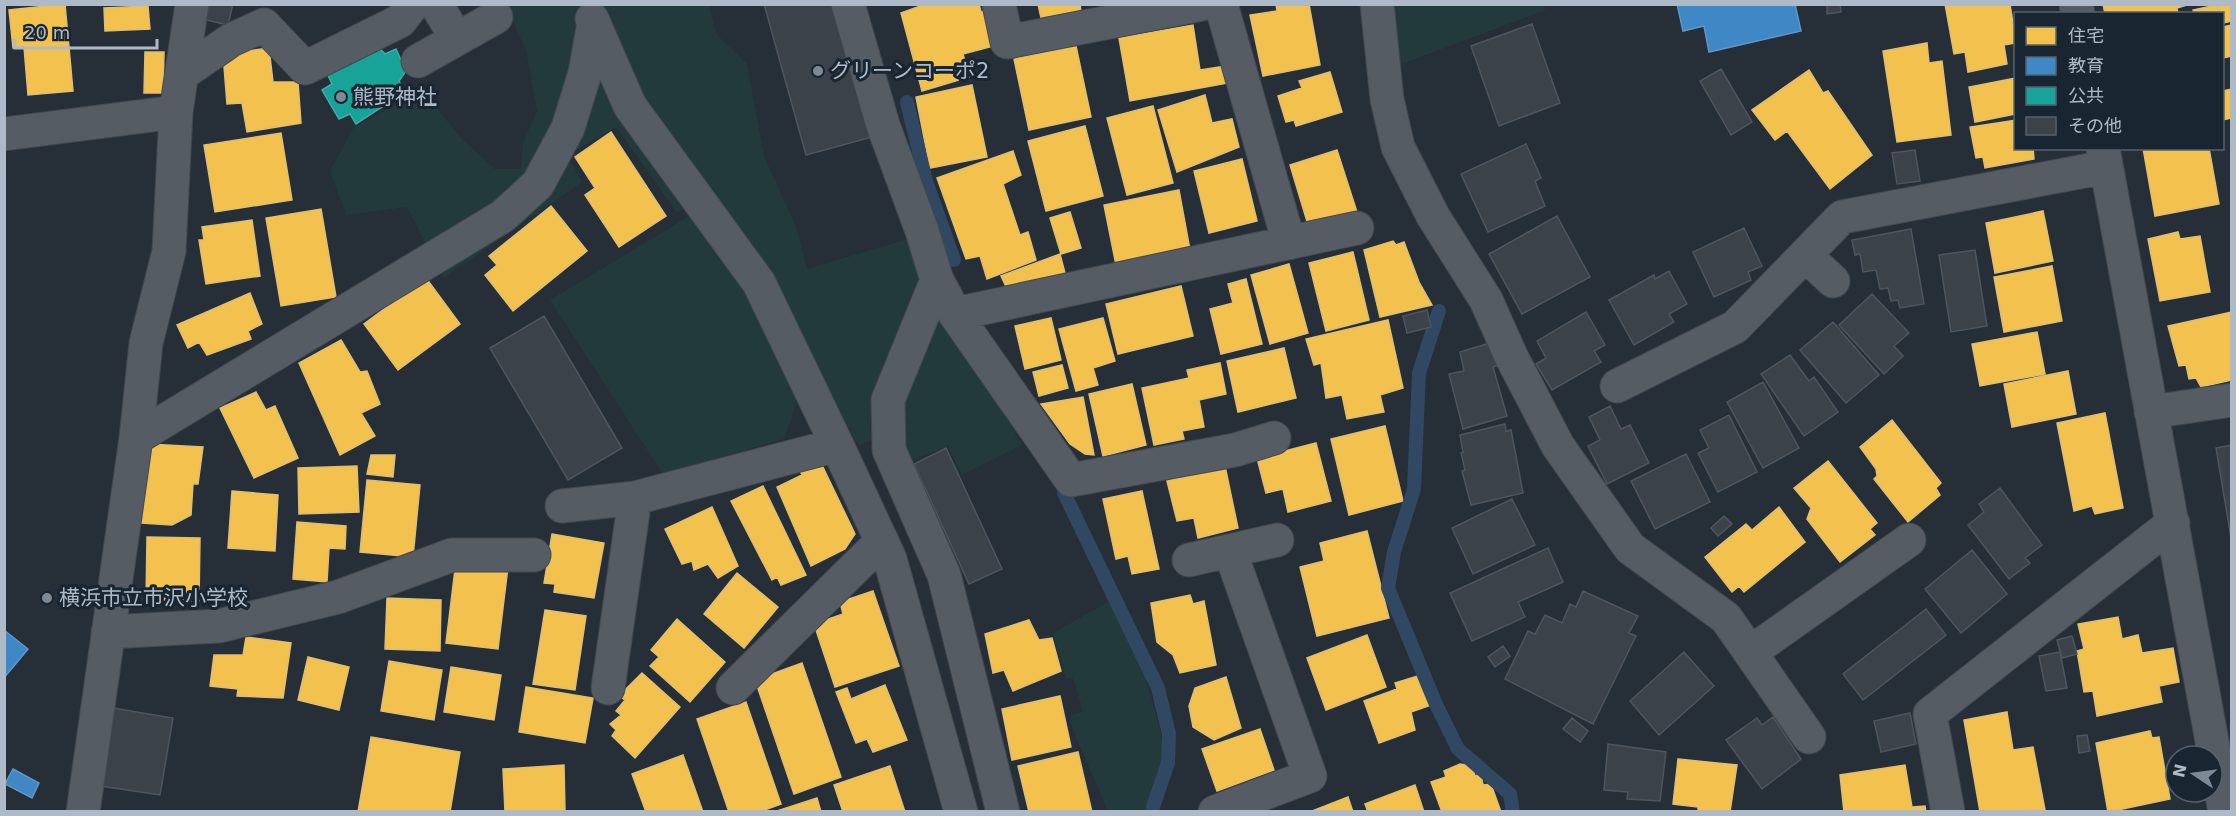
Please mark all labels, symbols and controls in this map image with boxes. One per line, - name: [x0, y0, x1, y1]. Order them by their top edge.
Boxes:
- scale bar: [15, 12, 158, 50]
- legend: [2014, 12, 2224, 150]
- text: 20 m: [24, 22, 70, 43]
- text: 住宅: [2068, 25, 2104, 46]
- text: 教育: [2068, 55, 2104, 76]
- place label: グリーンコーポ2: [830, 59, 989, 83]
- marker: グリーンコーポ2: [811, 64, 825, 78]
- place label: 熊野神社: [353, 85, 437, 109]
- text: 公共: [2068, 85, 2104, 106]
- marker: 熊野神社: [334, 90, 348, 104]
- text: その他: [2068, 115, 2122, 136]
- place label: 横浜市立市沢小学校: [59, 586, 248, 610]
- marker: 横浜市立市沢小学校: [40, 591, 54, 605]
- north arrow: [2164, 744, 2224, 804]
- text: N: [2169, 762, 2191, 779]

